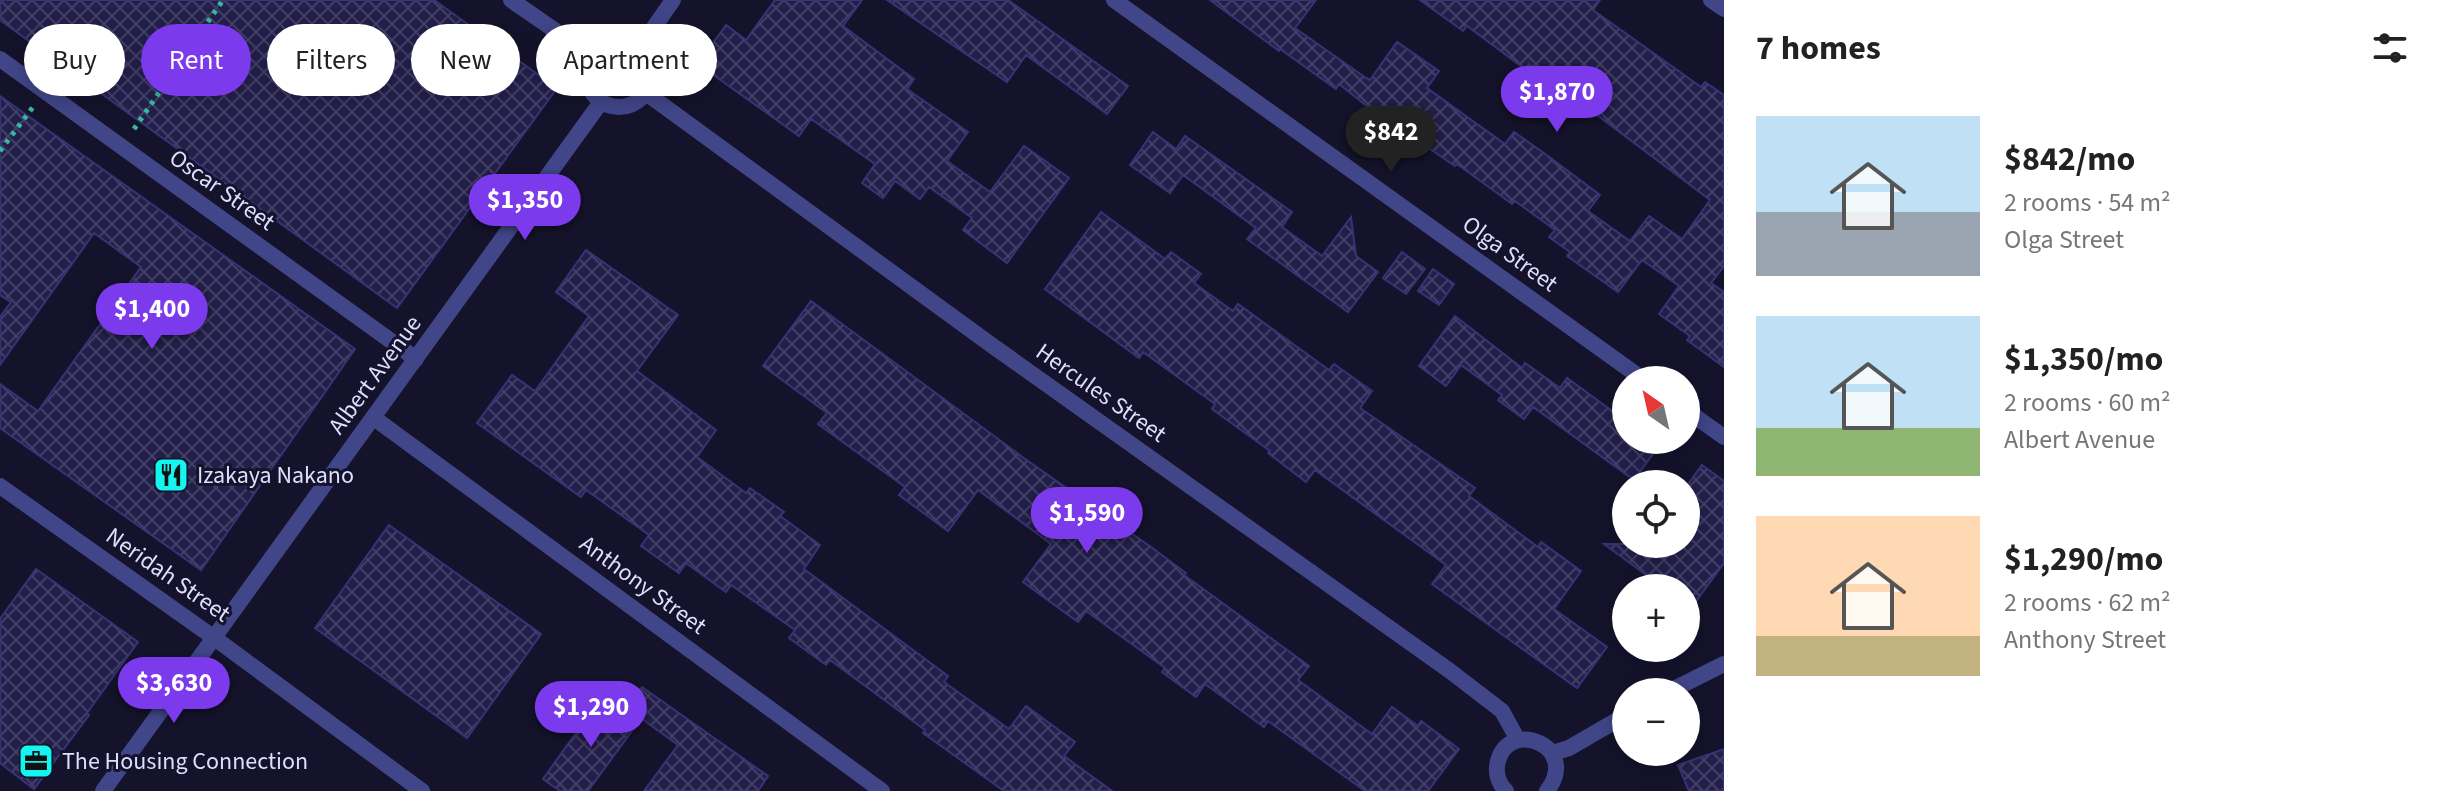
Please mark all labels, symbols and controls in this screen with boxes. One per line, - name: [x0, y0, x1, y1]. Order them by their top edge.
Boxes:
- chip: Buy: [24, 24, 125, 96]
- chip: Rent: [141, 24, 251, 96]
- chip: Filters: [267, 24, 395, 96]
- chip: New: [411, 24, 520, 96]
- chip: Apartment: [536, 24, 717, 96]
- text: 7 homes: [1756, 24, 1881, 73]
- icon: filters: [2368, 26, 2412, 70]
- pin: $1,870: [1492, 66, 1622, 134]
- text: $1,870: [1519, 73, 1595, 110]
- pin: $842: [1344, 106, 1438, 174]
- text: $842: [1364, 113, 1418, 150]
- text: $842/mo: [2004, 135, 2135, 184]
- street label: Oscar Street: [162, 141, 282, 239]
- icon: home: [1820, 148, 1916, 244]
- pin: $1,350: [460, 174, 590, 242]
- text: $1,350: [487, 181, 563, 218]
- text: 2 rooms · 54 m²: [2004, 184, 2171, 221]
- street label: Olga Street: [1455, 207, 1565, 301]
- text: Olga Street: [2004, 221, 2124, 258]
- pin: $1,400: [87, 283, 217, 351]
- text: $1,400: [114, 290, 190, 327]
- street label: Albert Avenue: [320, 308, 430, 442]
- street label: Hercules Street: [1028, 335, 1174, 451]
- text: $1,350/mo: [2004, 335, 2164, 384]
- icon: home: [1820, 348, 1916, 444]
- north arrow: [1612, 366, 1700, 454]
- map controls: [1612, 366, 1700, 766]
- text: 2 rooms · 60 m²: [2004, 384, 2171, 421]
- text: Albert Avenue: [2004, 421, 2155, 458]
- restaurant icon: Izakaya Nakano: [152, 456, 190, 494]
- place label: Izakaya Nakano: [197, 458, 354, 493]
- button: locate: [1612, 470, 1700, 558]
- pin: $1,590: [1022, 487, 1152, 555]
- text: $1,590: [1049, 494, 1125, 531]
- street label: Neridah Street: [99, 519, 237, 631]
- street label: Anthony Street: [572, 527, 714, 643]
- text: $1,290/mo: [2004, 535, 2164, 584]
- icon: home: [1820, 548, 1916, 644]
- button: +: [1612, 574, 1700, 662]
- text: 2 rooms · 62 m²: [2004, 584, 2171, 621]
- text: Anthony Street: [2004, 621, 2166, 658]
- pin: $3,630: [109, 657, 239, 725]
- text: $3,630: [136, 664, 212, 701]
- button: −: [1612, 678, 1700, 766]
- pin: $1,290: [526, 681, 656, 749]
- text: $1,290: [553, 688, 629, 725]
- office icon: The Housing Connection: [17, 742, 55, 780]
- place label: The Housing Connection: [62, 744, 308, 779]

